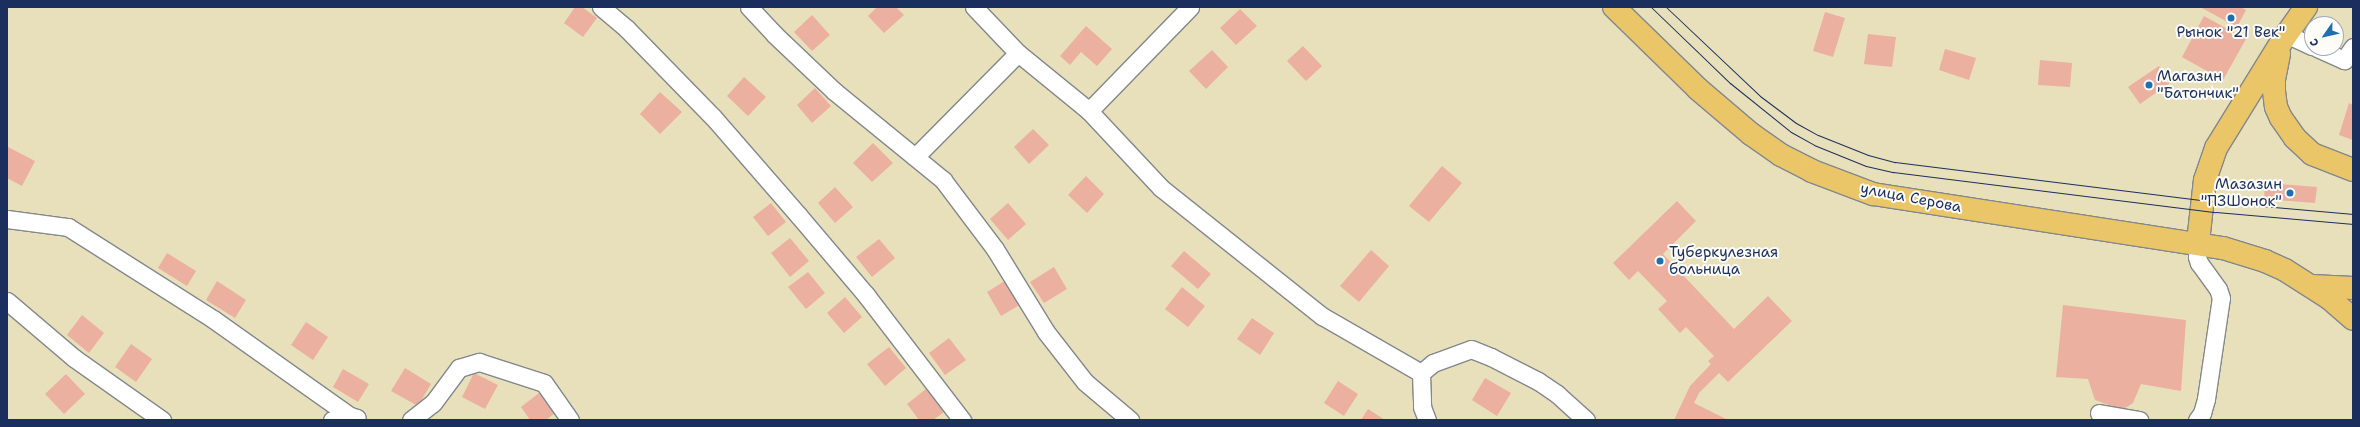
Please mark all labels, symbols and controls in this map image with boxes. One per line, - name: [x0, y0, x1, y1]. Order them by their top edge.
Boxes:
- marker: Рынок "21 Век": [2226, 13, 2236, 23]
- north arrow: [2304, 16, 2344, 56]
- place label: Рынок "21 Век": [2176, 24, 2286, 42]
- text: С: [2306, 35, 2323, 49]
- place label: Магазин "Батончик": [2157, 67, 2239, 102]
- marker: Магазин "Батончик": [2144, 80, 2154, 90]
- place label: Мазазин "ПЗШонок": [2201, 175, 2282, 210]
- street label: улица Серова: [1859, 179, 1963, 217]
- marker: Мазазин "ПЗШонок": [2285, 188, 2295, 198]
- place label: Туберкулезная больница: [1669, 243, 1778, 278]
- marker: Туберкулезная больница: [1654, 255, 1666, 267]

